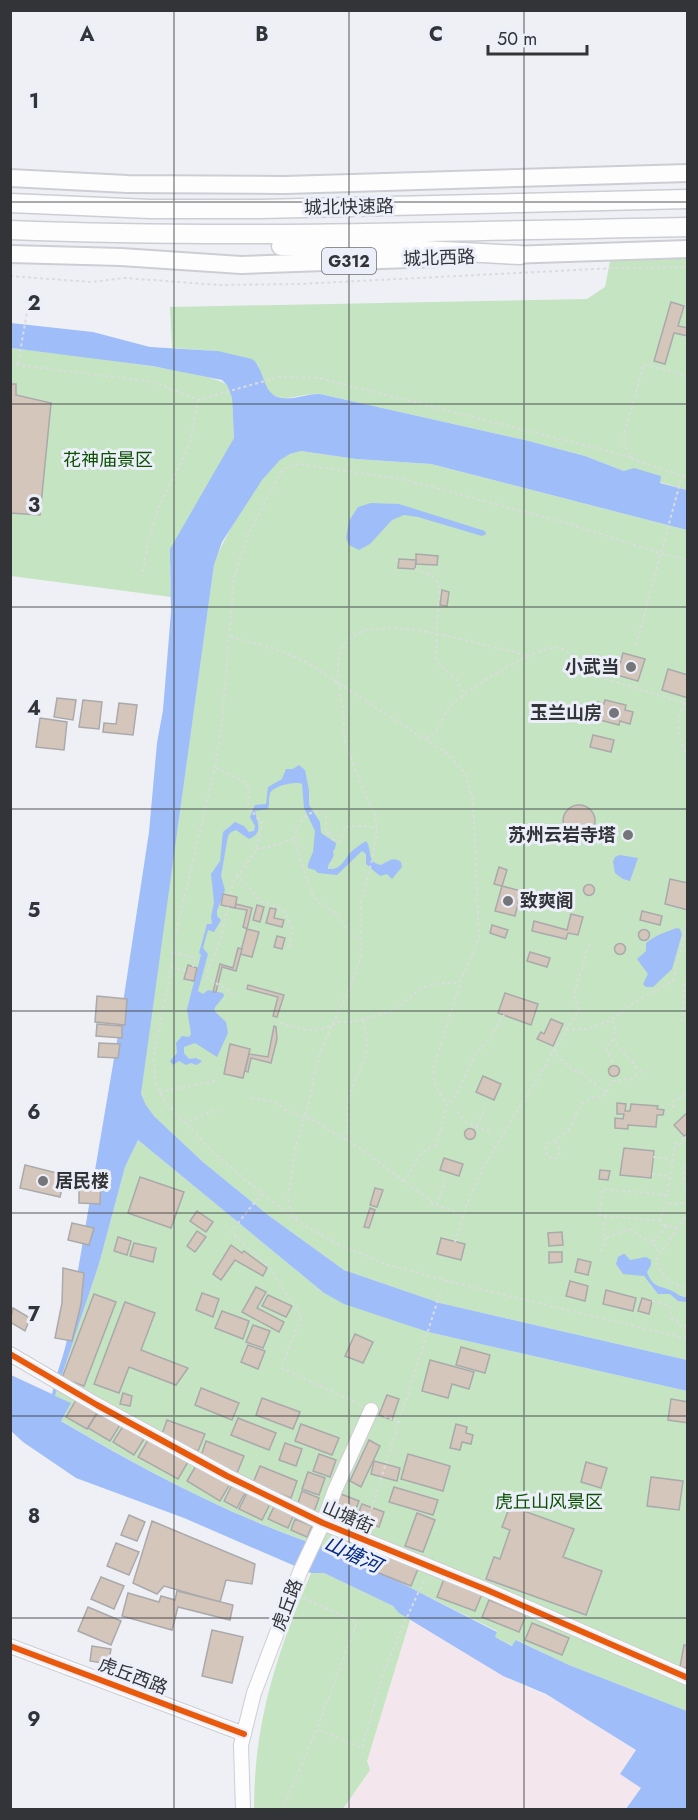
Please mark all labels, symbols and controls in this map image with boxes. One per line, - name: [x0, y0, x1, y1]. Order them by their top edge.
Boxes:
- scale bar: [488, 18, 587, 56]
- text: A: [79, 20, 95, 49]
- text: B: [255, 20, 269, 49]
- text: C: [429, 20, 443, 49]
- text: 50 m: [497, 26, 537, 52]
- text: 1: [29, 87, 39, 116]
- street label: 城北快速路: [304, 193, 394, 221]
- street label: 城北西路: [403, 244, 475, 272]
- road number: G312: [322, 248, 376, 274]
- text: 2: [27, 289, 41, 318]
- park label: 花神庙景区: [63, 447, 153, 473]
- text: 3: [28, 491, 40, 520]
- place label: 小武当: [565, 654, 619, 680]
- marker: 小武当: [624, 660, 638, 674]
- text: 4: [27, 694, 41, 723]
- place label: 玉兰山房: [530, 700, 602, 726]
- marker: 玉兰山房: [607, 706, 621, 720]
- place label: 苏州云岩寺塔: [508, 822, 616, 848]
- marker: 苏州云岩寺塔: [621, 828, 635, 842]
- place label: 致爽阁: [520, 888, 574, 914]
- marker: 致爽阁: [501, 894, 515, 908]
- text: 5: [28, 896, 41, 925]
- text: 6: [27, 1098, 41, 1127]
- place label: 居民楼: [55, 1168, 109, 1194]
- marker: 居民楼: [36, 1174, 50, 1188]
- text: 7: [28, 1300, 41, 1329]
- park label: 虎丘山风景区: [495, 1489, 603, 1515]
- street label: 山塘街: [318, 1494, 378, 1540]
- text: 8: [28, 1502, 40, 1531]
- water label: 山塘河: [319, 1529, 390, 1582]
- street label: 虎丘路: [265, 1575, 309, 1635]
- street label: 虎丘西路: [95, 1651, 171, 1701]
- text: 9: [27, 1705, 41, 1734]

